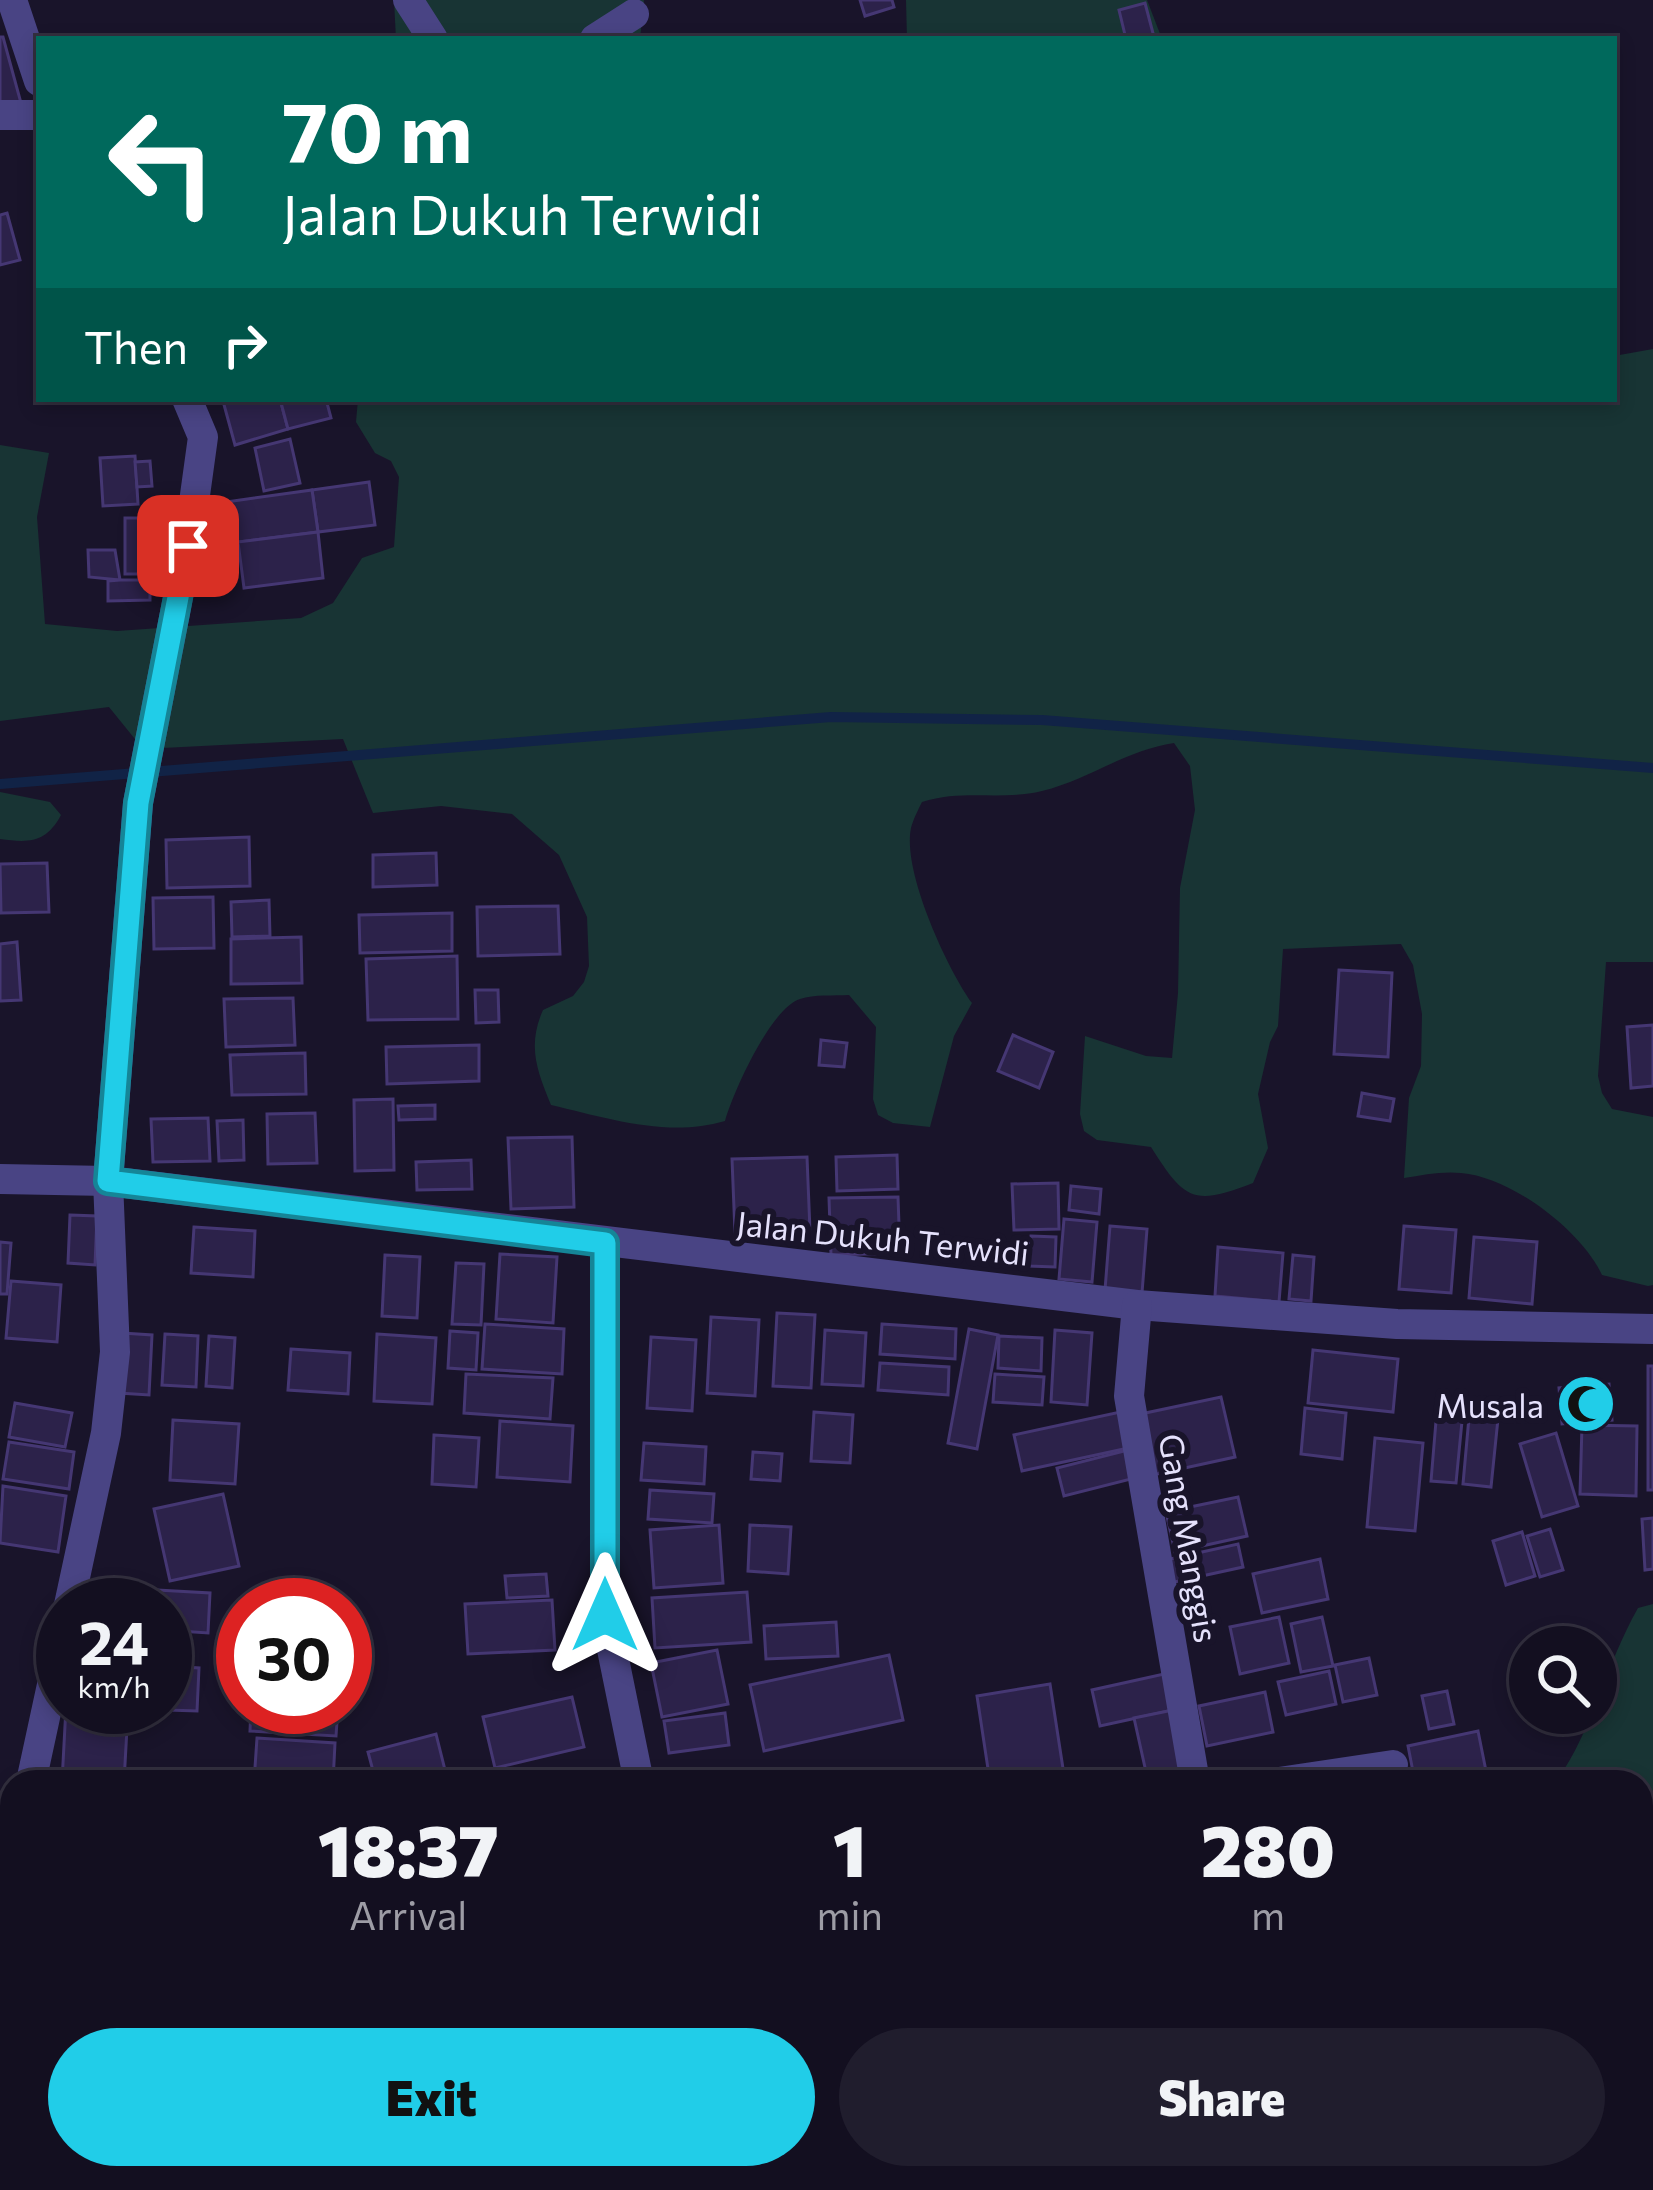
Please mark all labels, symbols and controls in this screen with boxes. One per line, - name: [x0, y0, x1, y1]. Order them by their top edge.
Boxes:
- text: 70 m: [282, 78, 473, 180]
- icon: left: [84, 84, 240, 240]
- text: Jalan Dukuh Terwidi: [282, 180, 763, 246]
- icon: right: [212, 312, 278, 378]
- text: Then: [84, 318, 188, 373]
- pin: [137, 495, 239, 597]
- icon: arrive: [155, 513, 221, 579]
- street label: Jalan Dukuh Terwidi: [735, 1201, 1031, 1273]
- mosque icon: Musala: [1555, 1373, 1617, 1435]
- place label: Musala: [1436, 1384, 1544, 1425]
- street label: Gang Manggis: [1151, 1430, 1229, 1646]
- position arrow: [542, 1552, 668, 1678]
- speed limit sign: 30: [216, 1578, 372, 1734]
- text: 24: [79, 1604, 149, 1677]
- map controls: [1509, 1626, 1617, 1734]
- button: search: [1509, 1626, 1617, 1734]
- text: km/h: [78, 1667, 150, 1704]
- text: 18:37: [318, 1804, 499, 1892]
- text: 1: [833, 1804, 867, 1892]
- text: 280: [1201, 1804, 1335, 1892]
- text: Arrival: [349, 1890, 467, 1938]
- text: min: [817, 1890, 883, 1938]
- text: m: [1251, 1890, 1285, 1938]
- button: Exit: [48, 2028, 815, 2166]
- button: Share: [839, 2028, 1605, 2166]

